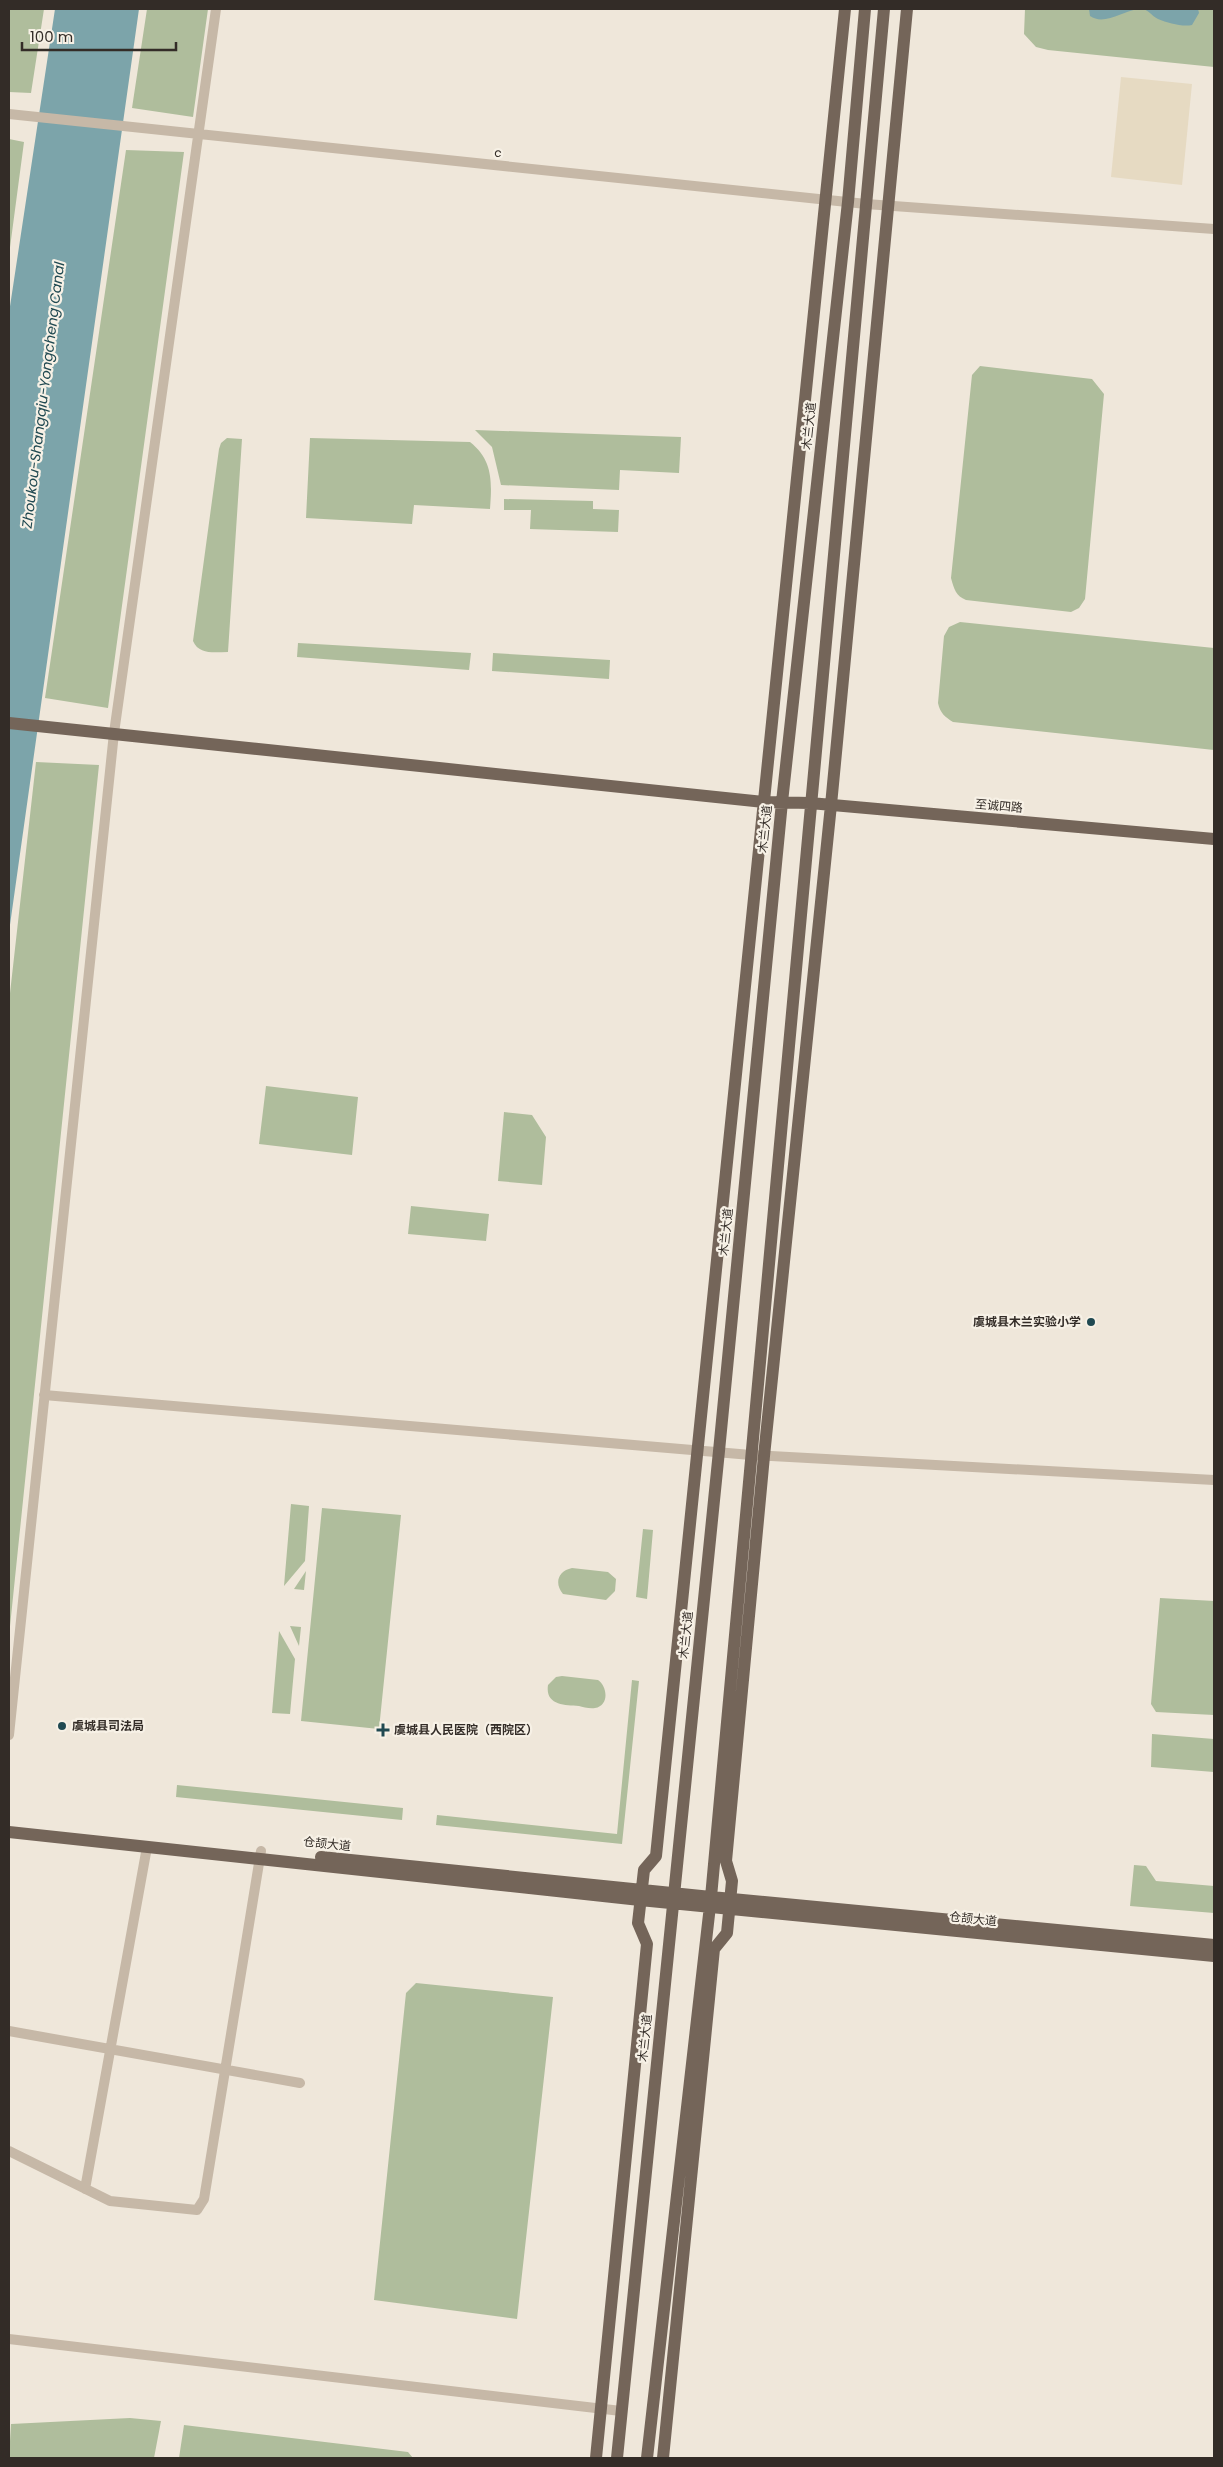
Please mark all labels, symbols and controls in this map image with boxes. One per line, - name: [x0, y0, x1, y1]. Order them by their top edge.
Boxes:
- scale bar: [22, 20, 176, 52]
- text: 100 m: [30, 26, 73, 47]
- street label: c: [494, 144, 503, 161]
- water label: Zhoukou-Shangqiu-Yongcheng Canal: [17, 260, 69, 530]
- street label: 木兰大道: [798, 401, 819, 451]
- street label: 至诚四路: [974, 795, 1024, 816]
- street label: 木兰大道: [754, 804, 775, 854]
- street label: 木兰大道: [715, 1207, 736, 1257]
- place label: 虞城县木兰实验小学: [973, 1313, 1081, 1330]
- marker: 虞城县木兰实验小学: [1085, 1316, 1097, 1328]
- street label: 木兰大道: [675, 1610, 696, 1660]
- place label: 虞城县司法局: [72, 1717, 144, 1734]
- marker: 虞城县司法局: [56, 1720, 68, 1732]
- place label: 虞城县人民医院（西院区）: [394, 1721, 538, 1738]
- marker: 虞城县人民医院（西院区）: [376, 1723, 390, 1737]
- street label: 仓颉大道: [302, 1833, 352, 1854]
- street label: 仓颉大道: [948, 1908, 998, 1929]
- street label: 木兰大道: [634, 2013, 655, 2063]

